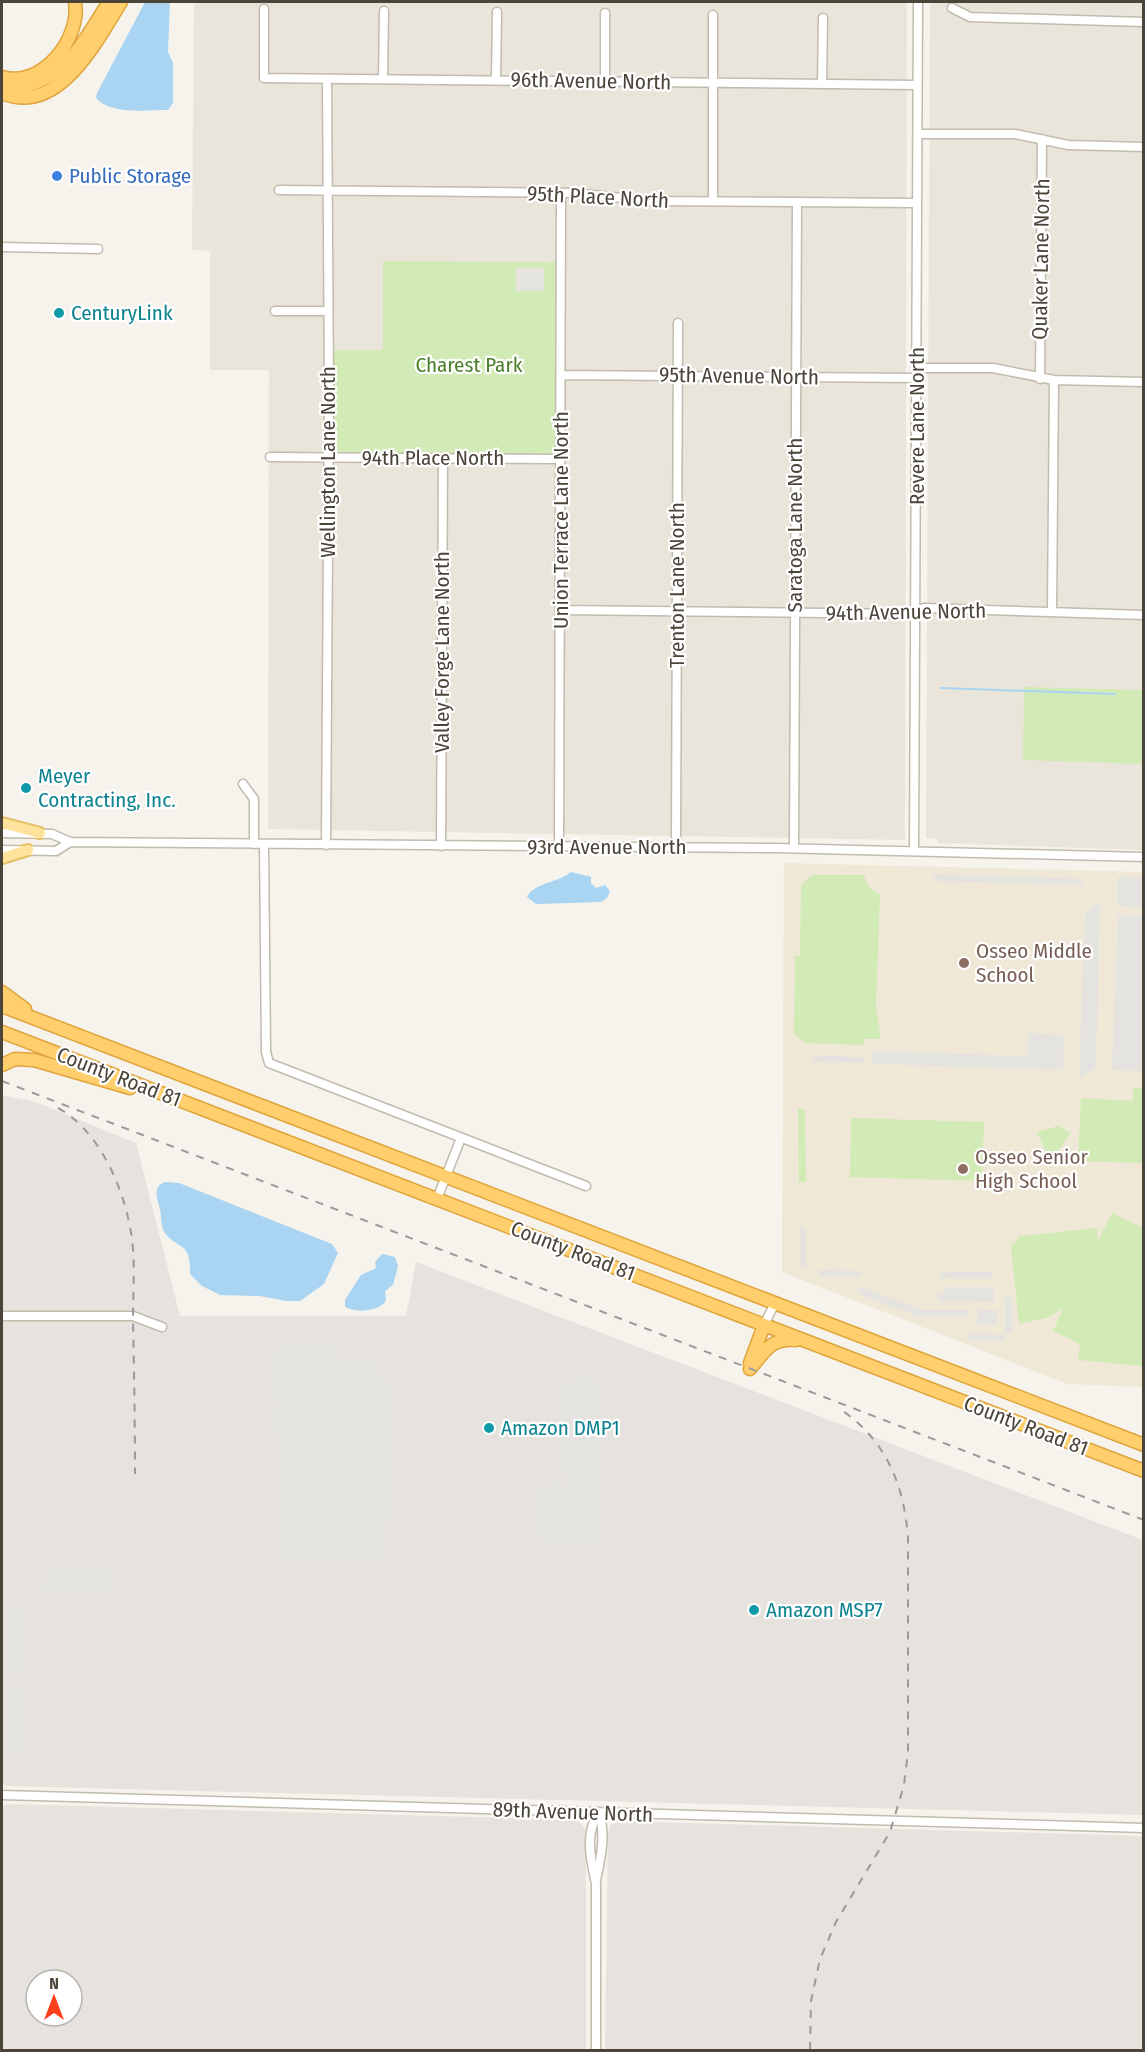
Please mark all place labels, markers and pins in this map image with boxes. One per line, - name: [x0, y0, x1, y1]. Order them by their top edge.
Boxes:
- place label: Public Storage: [69, 163, 191, 189]
- marker: Public Storage: [50, 169, 64, 183]
- place label: CenturyLink: [71, 300, 173, 326]
- marker: CenturyLink: [52, 306, 66, 320]
- place label: Meyer Contracting, Inc.: [38, 763, 176, 813]
- marker: Meyer Contracting, Inc.: [19, 781, 33, 795]
- place label: Osseo Middle School: [976, 938, 1092, 988]
- marker: Osseo Middle School: [957, 956, 971, 970]
- place label: Osseo Senior High School: [975, 1144, 1088, 1194]
- marker: Osseo Senior High School: [956, 1162, 970, 1176]
- place label: Amazon DMP1: [501, 1415, 620, 1441]
- marker: Amazon DMP1: [482, 1421, 496, 1435]
- place label: Amazon MSP7: [766, 1597, 883, 1623]
- marker: Amazon MSP7: [747, 1603, 761, 1617]

